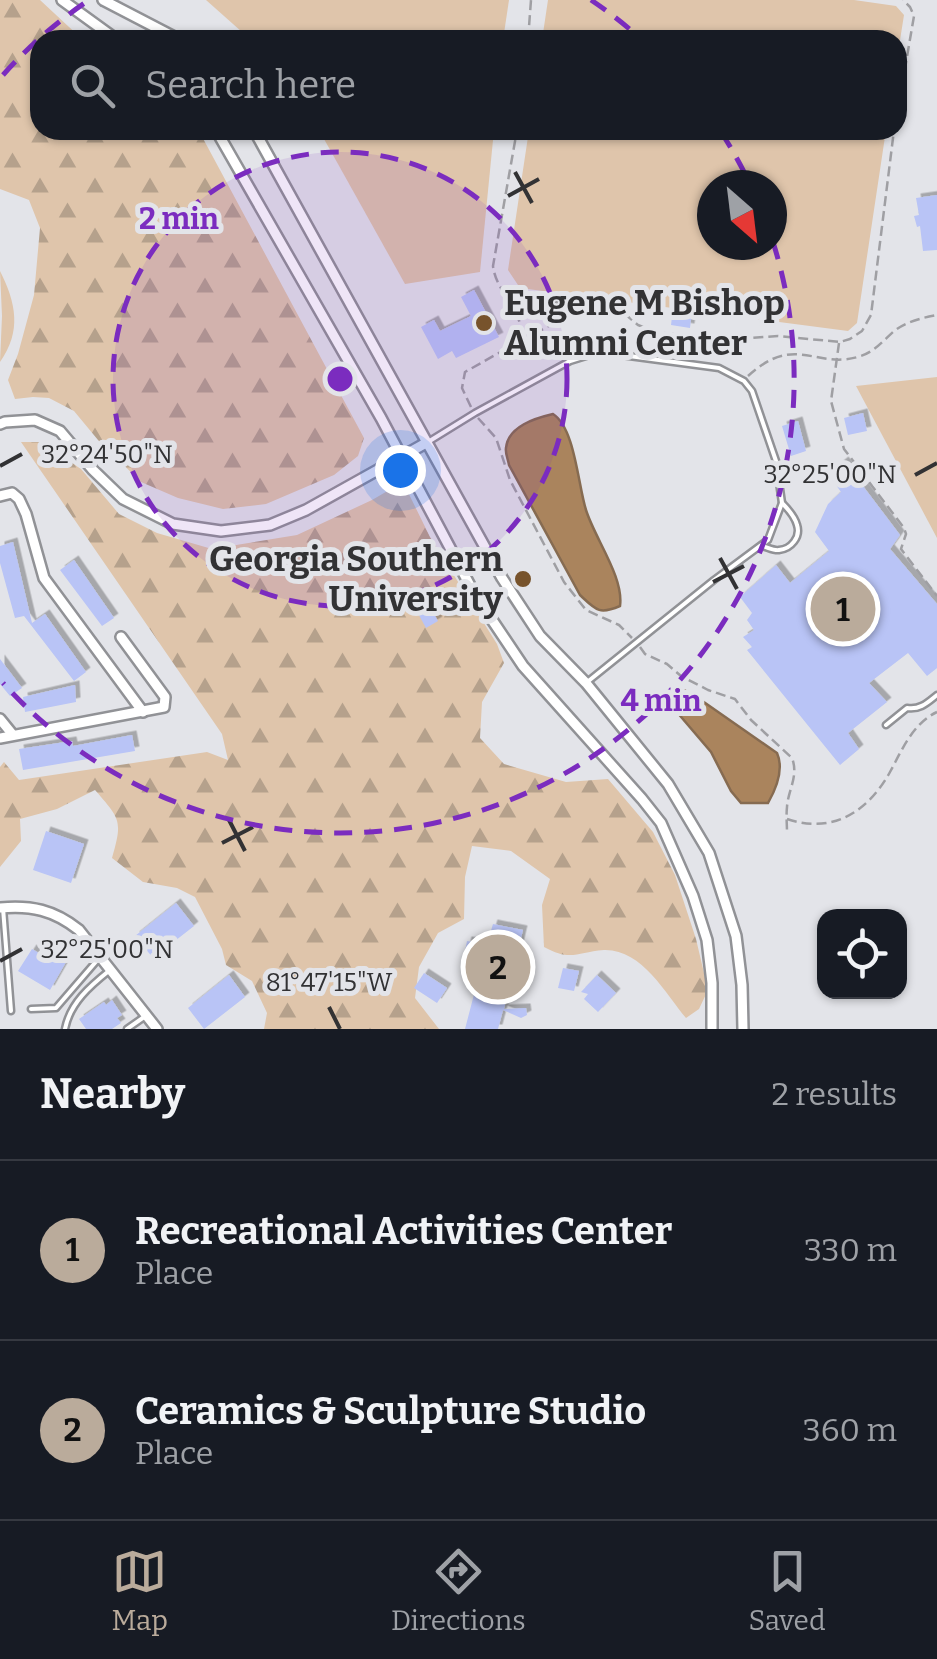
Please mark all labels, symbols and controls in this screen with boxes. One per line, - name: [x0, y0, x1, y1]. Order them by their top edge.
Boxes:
- search box: [30, 30, 907, 140]
- icon: search: [65, 58, 120, 113]
- text: Search here: [145, 62, 356, 108]
- north arrow: [697, 170, 787, 260]
- text: 2 min: [139, 201, 220, 237]
- place label: Eugene M Bishop Alumni Center: [504, 282, 785, 364]
- marker: Eugene M Bishop Alumni Center: [473, 312, 495, 334]
- centre of rings: [322, 361, 358, 397]
- text: 32°24'50"N: [41, 440, 173, 470]
- your location: [375, 445, 426, 496]
- text: 32°25'00"N: [763, 460, 897, 490]
- place label: Georgia Southern University: [209, 538, 504, 620]
- marker: Georgia Southern University: [512, 568, 534, 590]
- pin: 1: [810, 572, 876, 646]
- text: 4 min: [620, 683, 702, 719]
- map controls: [817, 909, 907, 999]
- button: locate: [817, 909, 907, 999]
- pin: 2: [466, 930, 530, 1004]
- text: 32°25'00"N: [40, 935, 174, 965]
- text: 81°47'15"W: [266, 968, 393, 998]
- text: Nearby: [40, 1069, 185, 1119]
- text: 2 results: [771, 1075, 897, 1113]
- text: Recreational Activities Center: [135, 1208, 672, 1254]
- text: 1: [66, 1231, 79, 1269]
- text: 330 m: [804, 1231, 897, 1269]
- text: Place: [135, 1254, 213, 1292]
- text: Ceramics & Sculpture Studio: [135, 1388, 646, 1434]
- text: 2: [63, 1411, 82, 1449]
- text: 360 m: [803, 1411, 897, 1449]
- text: Place: [135, 1434, 213, 1472]
- tab: Map: [111, 1544, 168, 1637]
- tab: Directions: [391, 1544, 526, 1637]
- tab: Saved: [749, 1544, 826, 1637]

